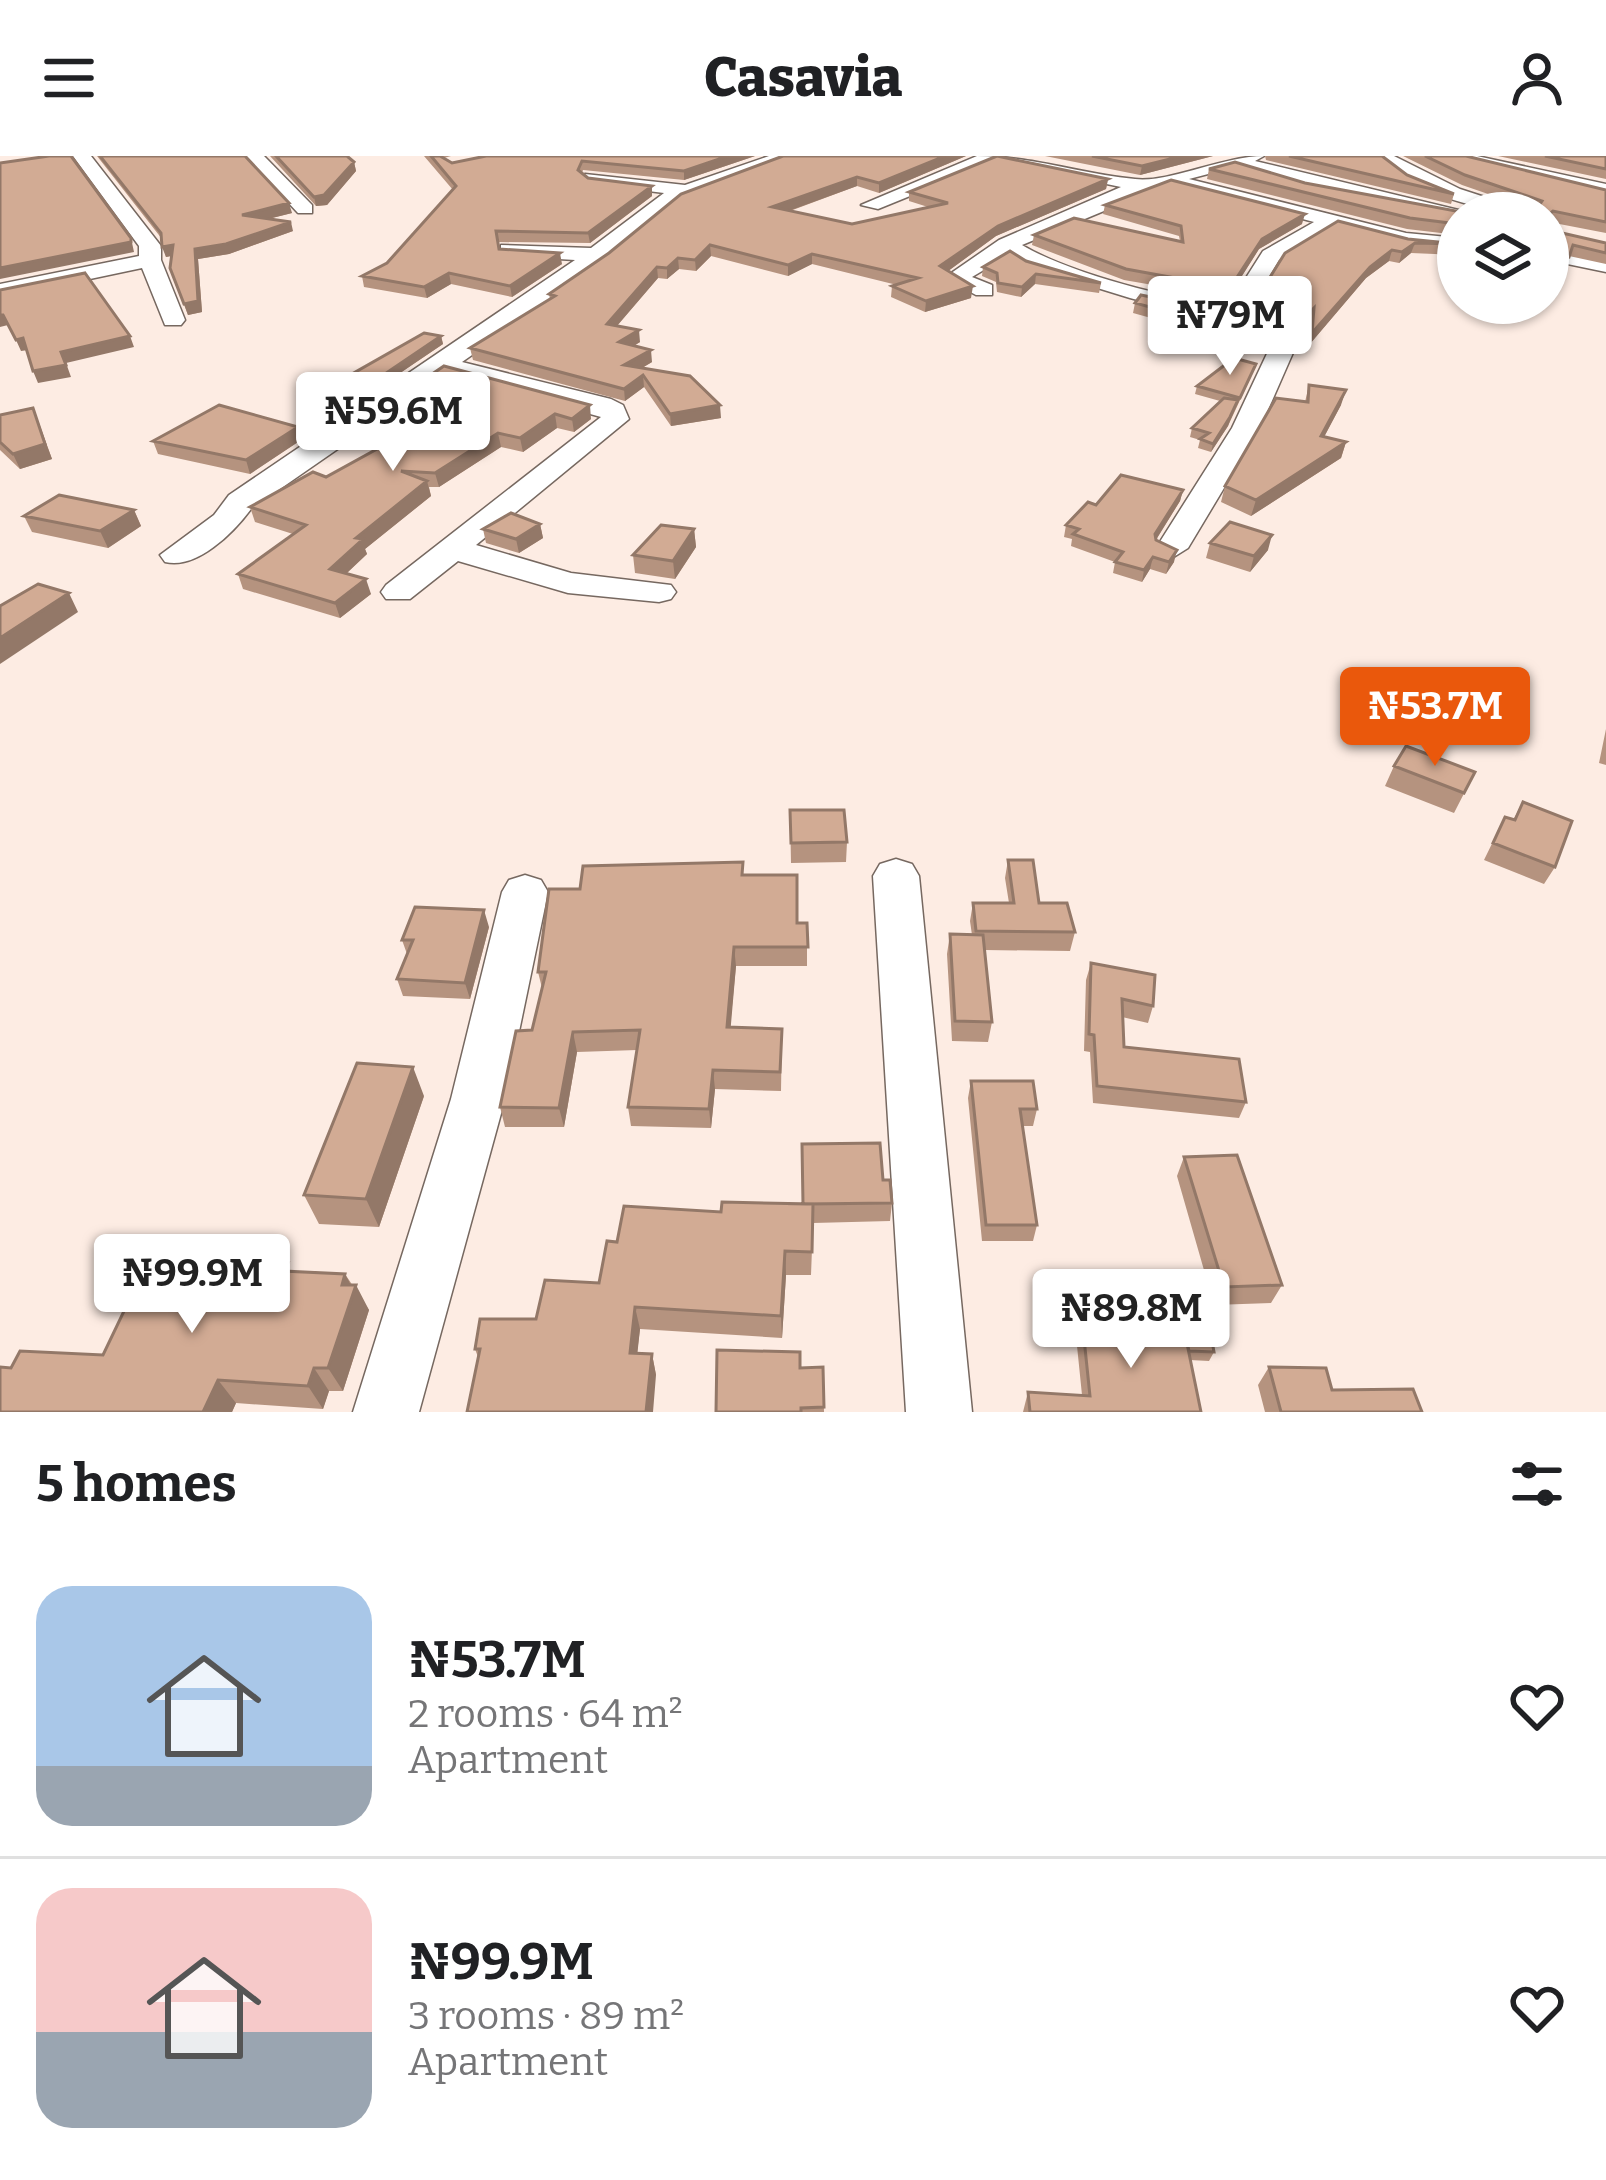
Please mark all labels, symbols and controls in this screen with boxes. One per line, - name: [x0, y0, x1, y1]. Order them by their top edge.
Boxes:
- icon: menu: [36, 45, 102, 111]
- icon: person: [1504, 45, 1570, 111]
- text: Casavia: [704, 46, 902, 110]
- map controls: [1437, 192, 1569, 324]
- button: layers: [1437, 192, 1569, 324]
- pin: ₦79M: [1159, 276, 1301, 378]
- text: ₦79M: [1175, 292, 1285, 338]
- pin: ₦59.6M: [295, 372, 491, 474]
- text: ₦59.6M: [323, 388, 463, 434]
- pin: ₦53.7M: [1337, 667, 1533, 769]
- text: ₦53.7M: [1367, 683, 1503, 729]
- pin: ₦99.9M: [94, 1234, 290, 1336]
- text: ₦99.9M: [121, 1250, 263, 1296]
- pin: ₦89.8M: [1033, 1269, 1229, 1371]
- text: ₦89.8M: [1060, 1285, 1202, 1331]
- icon: filters: [1504, 1451, 1570, 1517]
- text: 5 homes: [36, 1453, 237, 1515]
- text: ₦53.7M: [408, 1629, 586, 1691]
- icon: home: [132, 1634, 276, 1778]
- icon: heart: [1504, 1673, 1570, 1739]
- text: 2 rooms · 64 m²: [408, 1691, 683, 1737]
- text: Apartment: [408, 1737, 608, 1783]
- text: ₦99.9M: [408, 1931, 594, 1993]
- icon: home: [132, 1936, 276, 2080]
- icon: heart: [1504, 1975, 1570, 2041]
- text: 3 rooms · 89 m²: [408, 1993, 684, 2039]
- text: Apartment: [408, 2039, 608, 2085]

